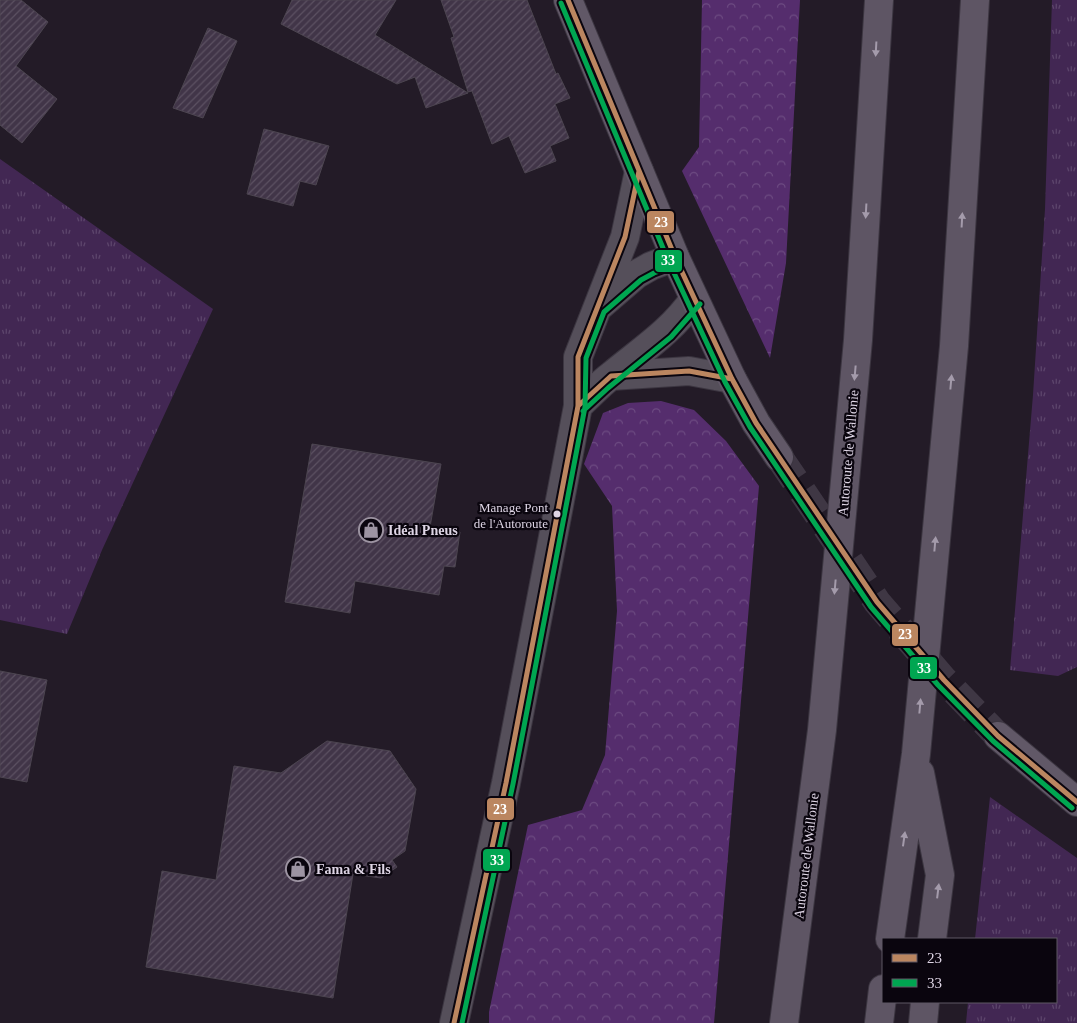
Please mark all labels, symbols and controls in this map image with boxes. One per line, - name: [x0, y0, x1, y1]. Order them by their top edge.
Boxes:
- one-way arrow: [871, 41, 879, 57]
- one-way arrow: [862, 203, 870, 219]
- line badge: 23: [646, 210, 675, 234]
- one-way arrow: [958, 212, 966, 228]
- text: 23: [654, 215, 668, 230]
- line badge: 33: [654, 249, 683, 273]
- text: 33: [661, 253, 675, 268]
- one-way arrow: [851, 365, 859, 381]
- one-way arrow: [947, 374, 955, 390]
- street label: Autoroute de Wallonie: [835, 389, 862, 517]
- place label: Manage Pont de l'Autoroute: [474, 500, 548, 531]
- marker: Manage Pont de l'Autoroute: [552, 509, 562, 519]
- shop icon: Idéal Pneus: [358, 517, 384, 543]
- place label: Idéal Pneus: [388, 523, 458, 538]
- one-way arrow: [932, 535, 940, 551]
- one-way arrow: [831, 579, 839, 595]
- line badge: 23: [891, 623, 919, 647]
- text: 23: [898, 627, 912, 642]
- line badge: 33: [909, 656, 938, 680]
- text: 33: [917, 661, 931, 676]
- one-way arrow: [916, 697, 924, 713]
- street label: Autoroute de Wallonie: [791, 792, 822, 920]
- line badge: 23: [486, 797, 515, 821]
- text: 23: [493, 802, 507, 817]
- one-way arrow: [900, 831, 908, 847]
- line badge: 33: [482, 848, 511, 872]
- text: 33: [490, 853, 504, 868]
- shop icon: Fama & Fils: [285, 856, 311, 882]
- place label: Fama & Fils: [316, 862, 391, 877]
- one-way arrow: [934, 883, 942, 899]
- legend: [882, 938, 1057, 1003]
- text: 23: [927, 950, 942, 966]
- text: 33: [927, 975, 942, 991]

